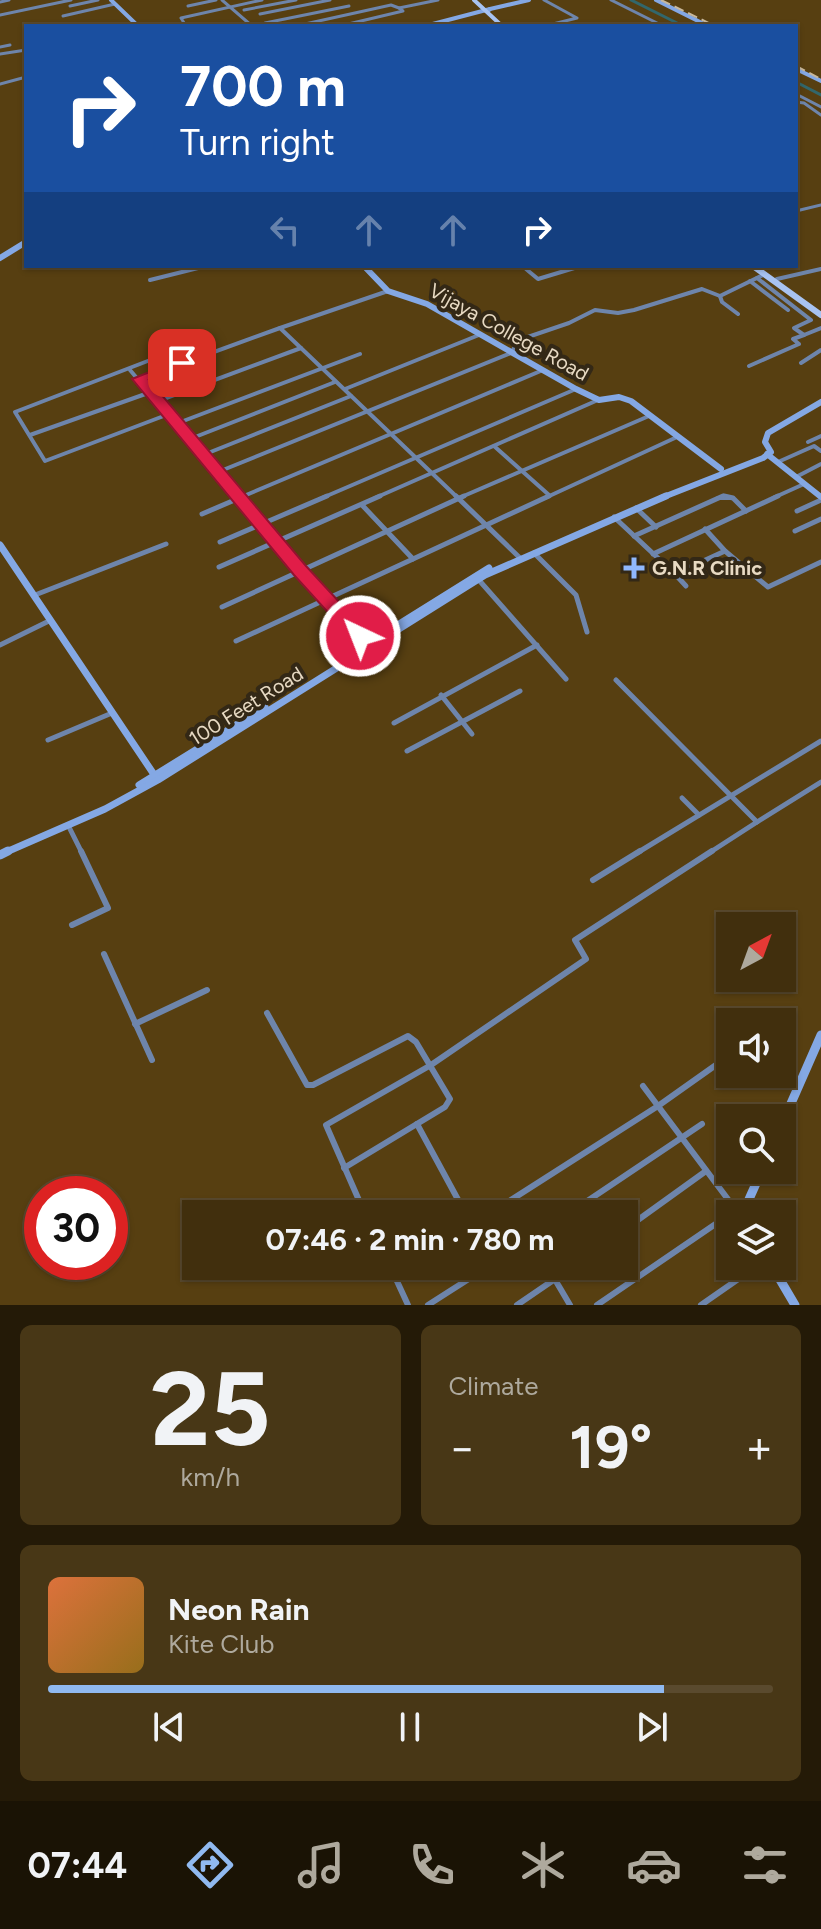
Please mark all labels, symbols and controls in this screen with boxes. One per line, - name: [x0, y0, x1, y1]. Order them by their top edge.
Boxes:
- text: 700 m: [180, 53, 346, 120]
- icon: right: [48, 56, 152, 160]
- text: Turn right: [180, 121, 335, 164]
- icon: left: [263, 208, 307, 252]
- icon: ahead: [347, 208, 391, 252]
- icon: ahead: [431, 208, 475, 252]
- icon: right: [515, 208, 559, 252]
- street label: Vijaya College Road: [425, 278, 593, 386]
- pin: [148, 329, 216, 397]
- icon: arrive: [160, 341, 204, 385]
- place label: G.N.R Clinic: [652, 556, 762, 580]
- marker: G.N.R Clinic: [623, 557, 645, 579]
- position arrow: [318, 594, 402, 678]
- street label: 100 Feet Road: [185, 661, 307, 751]
- north arrow: [716, 912, 796, 992]
- map controls: [716, 912, 796, 1280]
- button: sound: [716, 1008, 796, 1088]
- button: search: [716, 1104, 796, 1184]
- speed limit sign: 30: [24, 1176, 128, 1280]
- button: layers: [716, 1200, 796, 1280]
- text: 07:46 · 2 min · 780 m: [265, 1221, 555, 1258]
- text: 25: [150, 1346, 271, 1471]
- text: Climate: [449, 1370, 538, 1402]
- text: 19°: [569, 1411, 652, 1483]
- text: −: [449, 1421, 476, 1474]
- text: +: [746, 1421, 773, 1474]
- text: km/h: [181, 1461, 240, 1493]
- text: Neon Rain: [168, 1591, 310, 1628]
- text: Kite Club: [168, 1628, 274, 1660]
- icon: previous: [147, 1705, 191, 1749]
- icon: pause: [388, 1705, 432, 1749]
- icon: next: [630, 1705, 674, 1749]
- icon: directions: [182, 1837, 238, 1893]
- icon: music: [293, 1837, 349, 1893]
- icon: phone: [404, 1837, 460, 1893]
- icon: climate: [515, 1837, 571, 1893]
- icon: car: [626, 1837, 682, 1893]
- icon: filters: [737, 1837, 793, 1893]
- text: 07:44: [28, 1844, 127, 1887]

